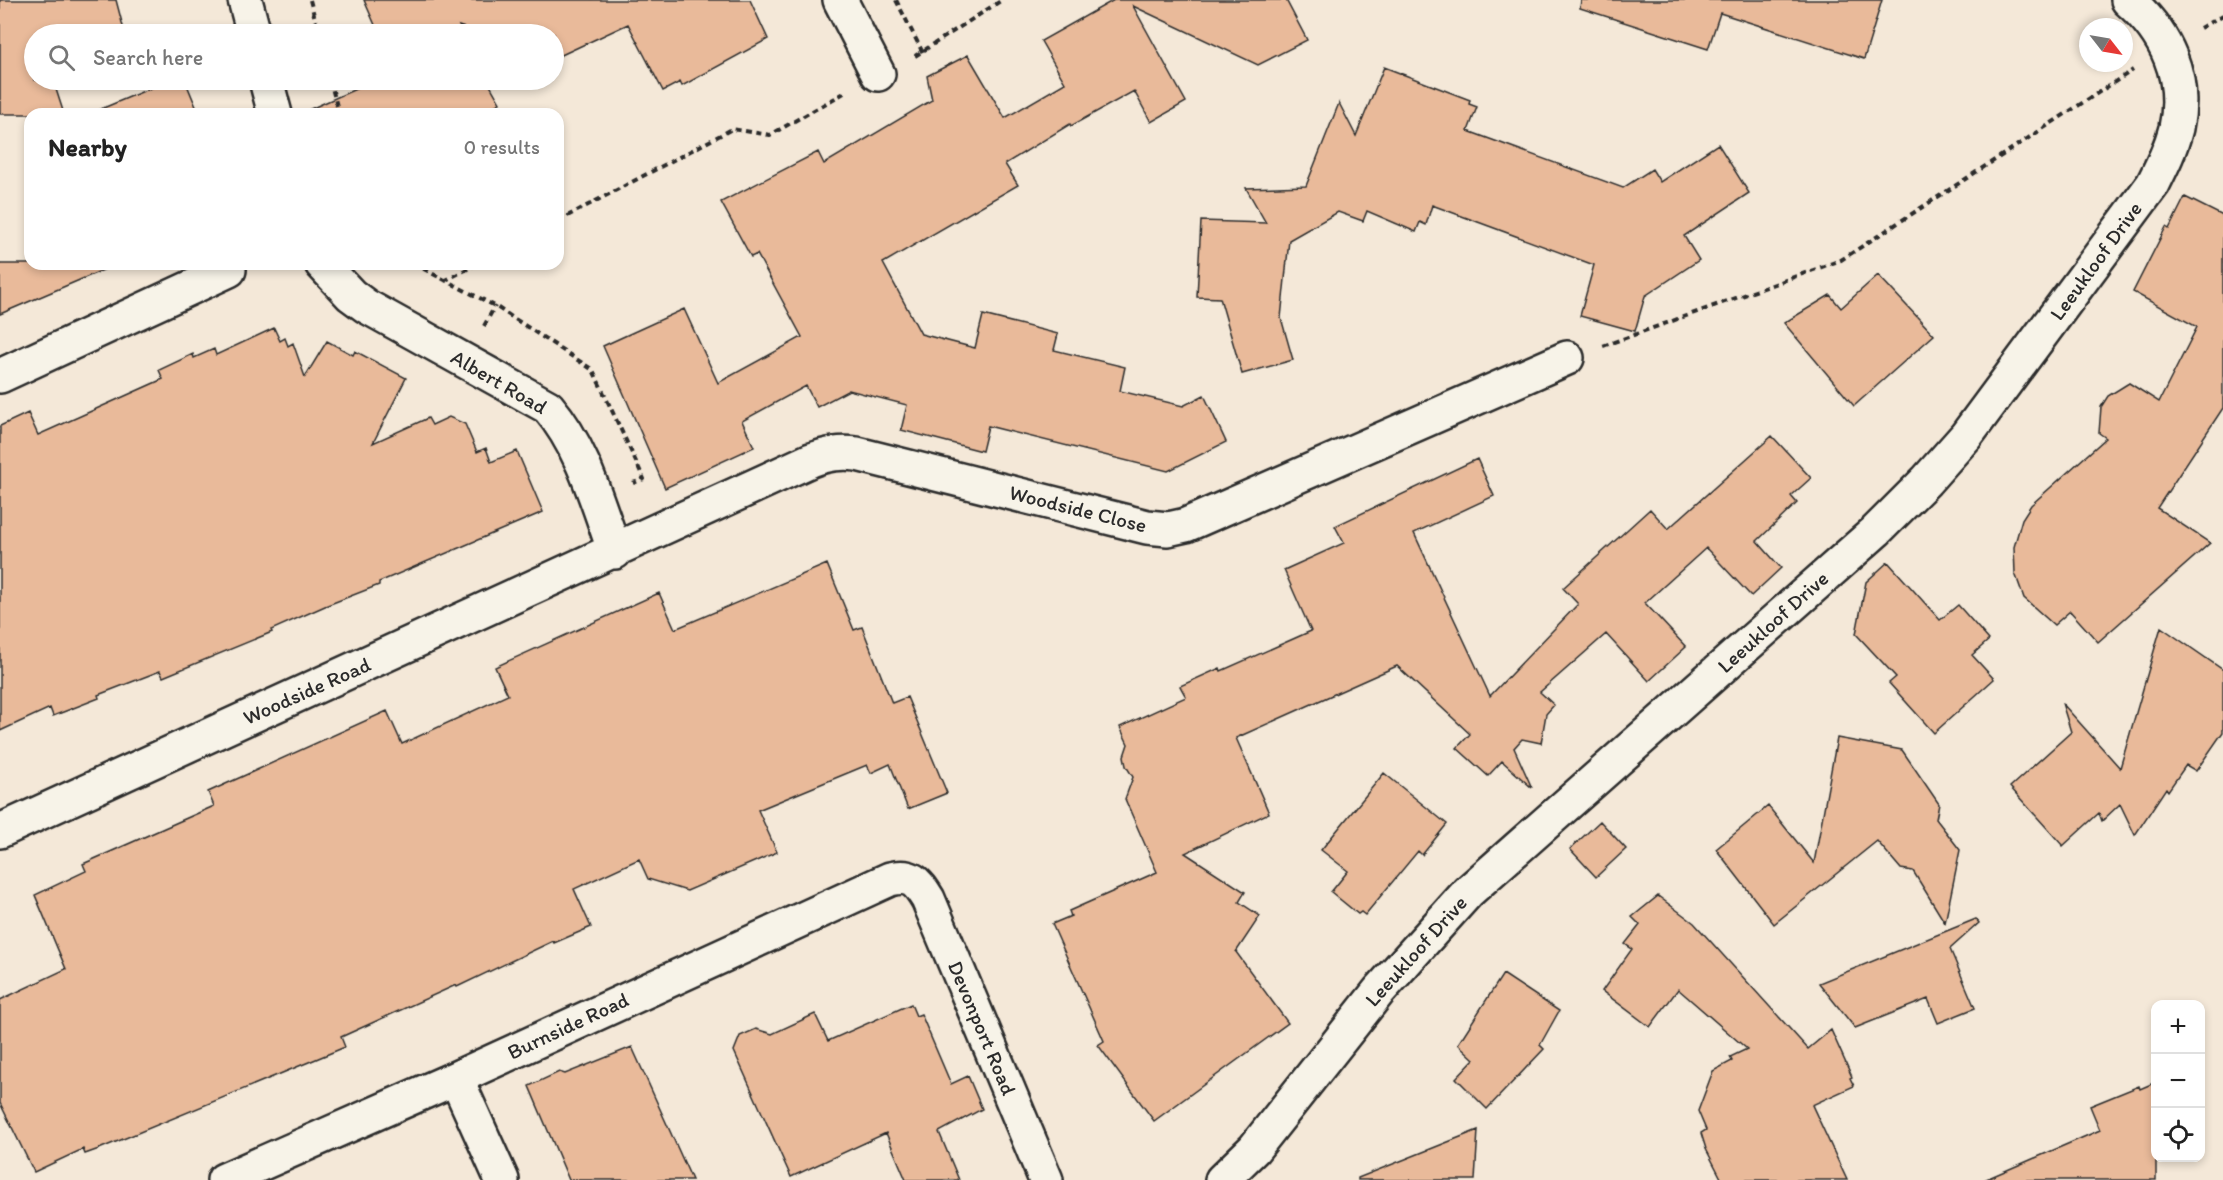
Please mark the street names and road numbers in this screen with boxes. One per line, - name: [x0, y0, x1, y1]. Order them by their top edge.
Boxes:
- street label: Leeukloof Drive: [2044, 197, 2147, 325]
- street label: Albert Road: [447, 344, 552, 419]
- street label: Woodside Close: [1007, 479, 1149, 538]
- street label: Leeukloof Drive: [1712, 565, 1833, 678]
- street label: Woodside Road: [239, 651, 375, 730]
- street label: Leeukloof Drive: [1359, 890, 1472, 1011]
- street label: Devonport Road: [943, 957, 1022, 1099]
- street label: Burnside Road: [503, 987, 632, 1065]

